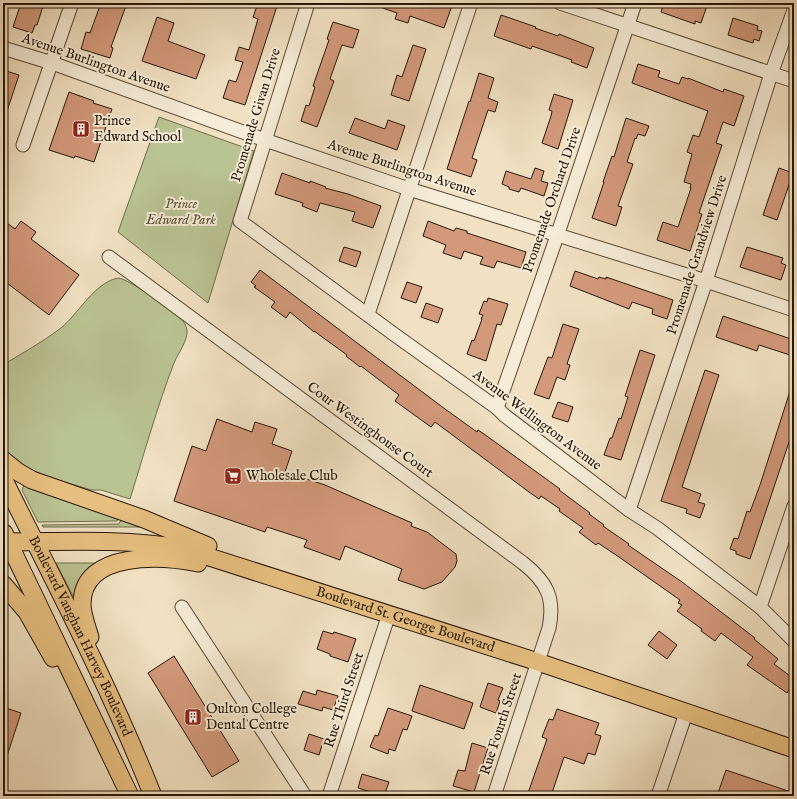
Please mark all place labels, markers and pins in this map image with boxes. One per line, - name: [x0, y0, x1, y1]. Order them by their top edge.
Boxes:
- place label: Prince Edward School: [94, 112, 182, 146]
- building icon: Prince Edward School: [71, 119, 91, 139]
- supermarket icon: Wholesale Club: [223, 466, 243, 486]
- place label: Wholesale Club: [246, 467, 338, 485]
- place label: Oulton College Dental Centre: [206, 700, 298, 734]
- building icon: Oulton College Dental Centre: [183, 707, 203, 727]

